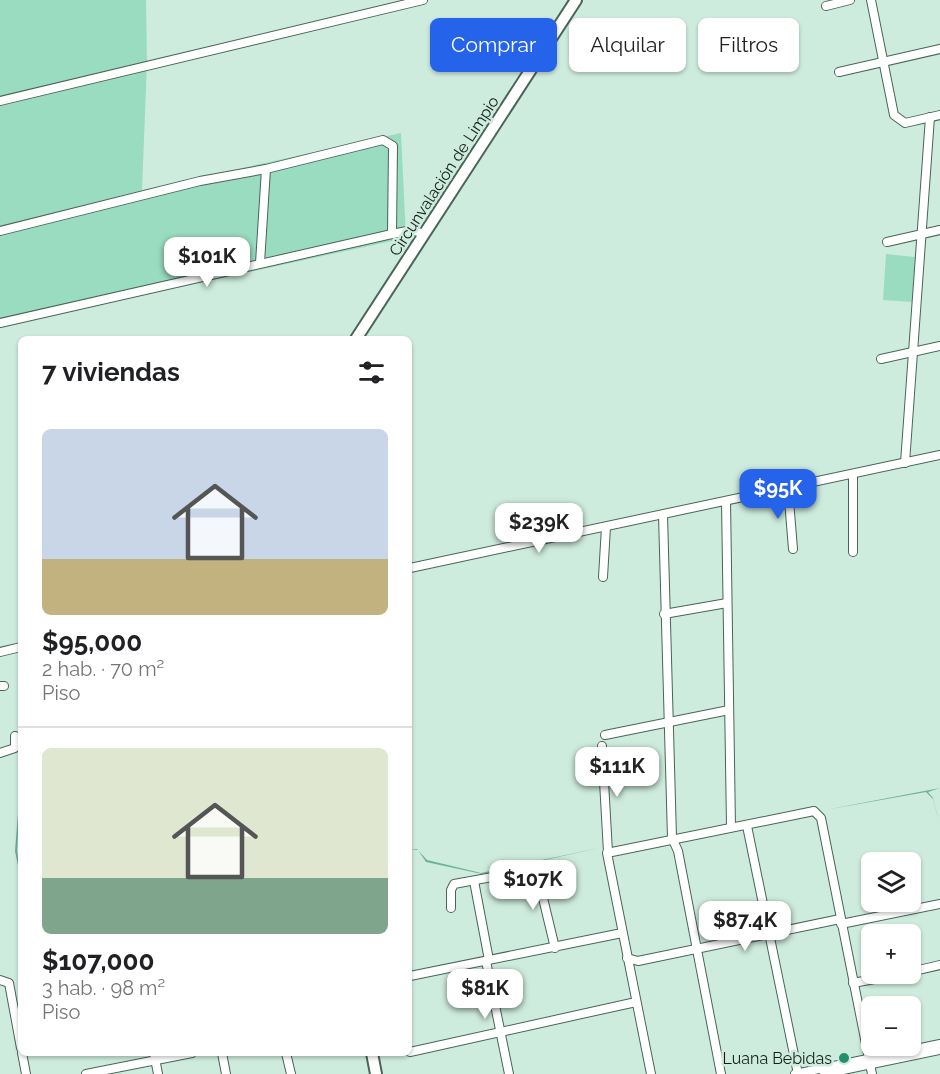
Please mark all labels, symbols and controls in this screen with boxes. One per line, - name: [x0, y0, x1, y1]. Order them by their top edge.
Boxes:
- chip: Comprar: [430, 18, 557, 72]
- chip: Alquilar: [569, 18, 686, 72]
- chip: Filtros: [698, 18, 799, 72]
- street label: Circunvalación de Limpio: [385, 93, 503, 259]
- pin: $101K: [165, 237, 249, 288]
- text: $101K: [178, 244, 236, 268]
- icon: filters: [355, 356, 388, 389]
- text: 7 viviendas: [42, 357, 180, 387]
- icon: home: [161, 468, 269, 576]
- pin: $95K: [742, 469, 814, 520]
- text: $95K: [754, 476, 802, 500]
- pin: $239K: [497, 503, 581, 554]
- text: $239K: [509, 510, 569, 534]
- text: $95,000: [42, 627, 142, 657]
- text: 2 hab. · 70 m²: [42, 657, 164, 681]
- text: Piso: [42, 681, 80, 705]
- pin: $111K: [575, 747, 659, 798]
- text: $111K: [589, 754, 645, 778]
- icon: home: [161, 787, 269, 895]
- map controls: [861, 852, 921, 1056]
- button: layers: [861, 852, 921, 912]
- pin: $107K: [491, 860, 575, 911]
- text: $107K: [503, 867, 563, 891]
- pin: $87.4K: [696, 901, 794, 952]
- text: $87.4K: [713, 908, 777, 932]
- button: +: [861, 924, 921, 984]
- text: $107,000: [42, 946, 154, 976]
- pin: $81K: [449, 969, 521, 1020]
- text: 3 hab. · 98 m²: [42, 976, 165, 1000]
- text: $81K: [461, 976, 509, 1000]
- button: −: [861, 996, 921, 1056]
- text: Piso: [42, 1000, 80, 1024]
- place label: Luana Bebidas: [723, 1049, 832, 1068]
- marker: Luana Bebidas: [837, 1051, 851, 1065]

